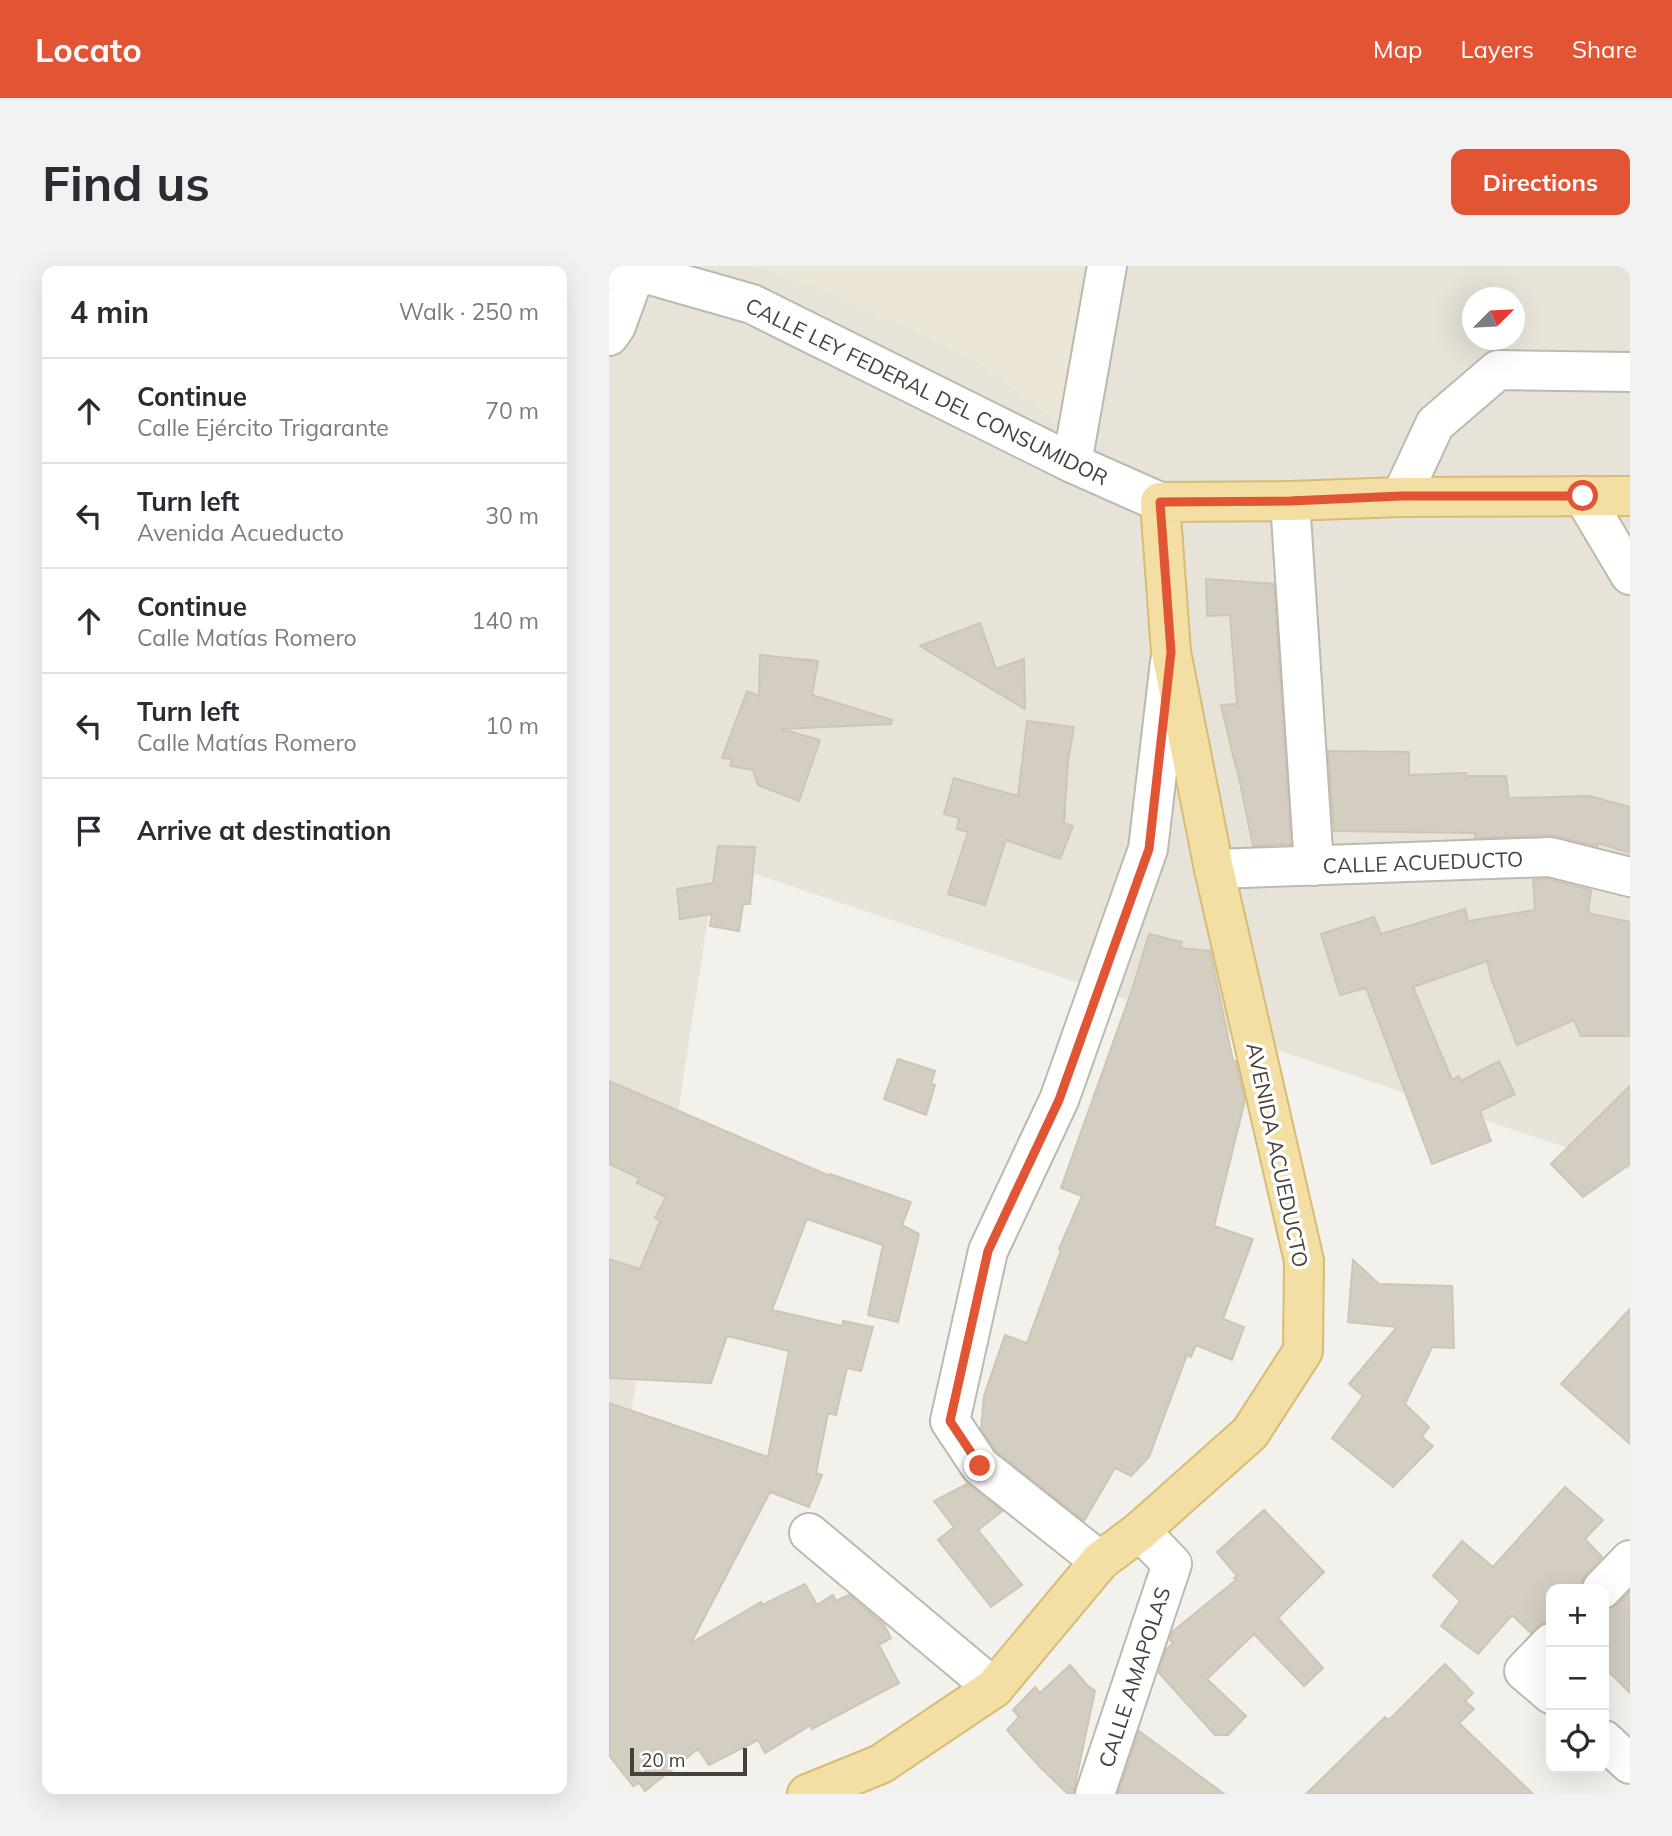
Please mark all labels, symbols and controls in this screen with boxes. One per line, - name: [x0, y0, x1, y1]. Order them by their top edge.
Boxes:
- text: Locato: [35, 29, 142, 70]
- text: Map: [1373, 34, 1422, 64]
- text: Layers: [1460, 34, 1534, 64]
- text: Share: [1572, 34, 1637, 64]
- button: Directions: [1451, 149, 1630, 215]
- text: Find us: [42, 152, 210, 213]
- north arrow: [1462, 287, 1525, 350]
- street label: CALLE LEY FEDERAL DEL CONSUMIDOR: [742, 292, 1112, 490]
- text: 4 min: [70, 293, 149, 331]
- text: Walk · 250 m: [399, 297, 539, 326]
- text: Continue: [137, 380, 247, 413]
- icon: ahead: [70, 392, 108, 430]
- text: 70 m: [485, 396, 539, 425]
- text: Calle Ejército Trigarante: [137, 413, 389, 442]
- route start: [1567, 480, 1598, 511]
- text: Turn left: [137, 485, 239, 518]
- icon: left: [70, 497, 108, 535]
- text: 30 m: [485, 501, 539, 530]
- text: Avenida Acueducto: [137, 518, 344, 547]
- text: Continue: [137, 590, 247, 623]
- icon: ahead: [70, 602, 108, 640]
- text: 140 m: [471, 606, 539, 635]
- text: Calle Matías Romero: [137, 623, 357, 652]
- text: Turn left: [137, 695, 239, 728]
- icon: left: [70, 707, 108, 745]
- text: 10 m: [485, 711, 539, 740]
- text: Calle Matías Romero: [137, 728, 357, 757]
- icon: arrive: [70, 812, 108, 850]
- text: Arrive at destination: [137, 814, 392, 847]
- street label: CALLE ACUEDUCTO: [1322, 846, 1524, 878]
- street label: AVENIDA ACUEDUCTO: [1241, 1040, 1315, 1270]
- route end: [964, 1450, 995, 1481]
- street label: CALLE AMAPOLAS: [1093, 1584, 1175, 1770]
- map controls: [1546, 1584, 1609, 1773]
- button: +: [1546, 1584, 1609, 1647]
- button: −: [1546, 1647, 1609, 1710]
- button: locate: [1546, 1710, 1609, 1773]
- scale bar: [630, 1745, 747, 1777]
- text: 20 m: [641, 1748, 685, 1772]

